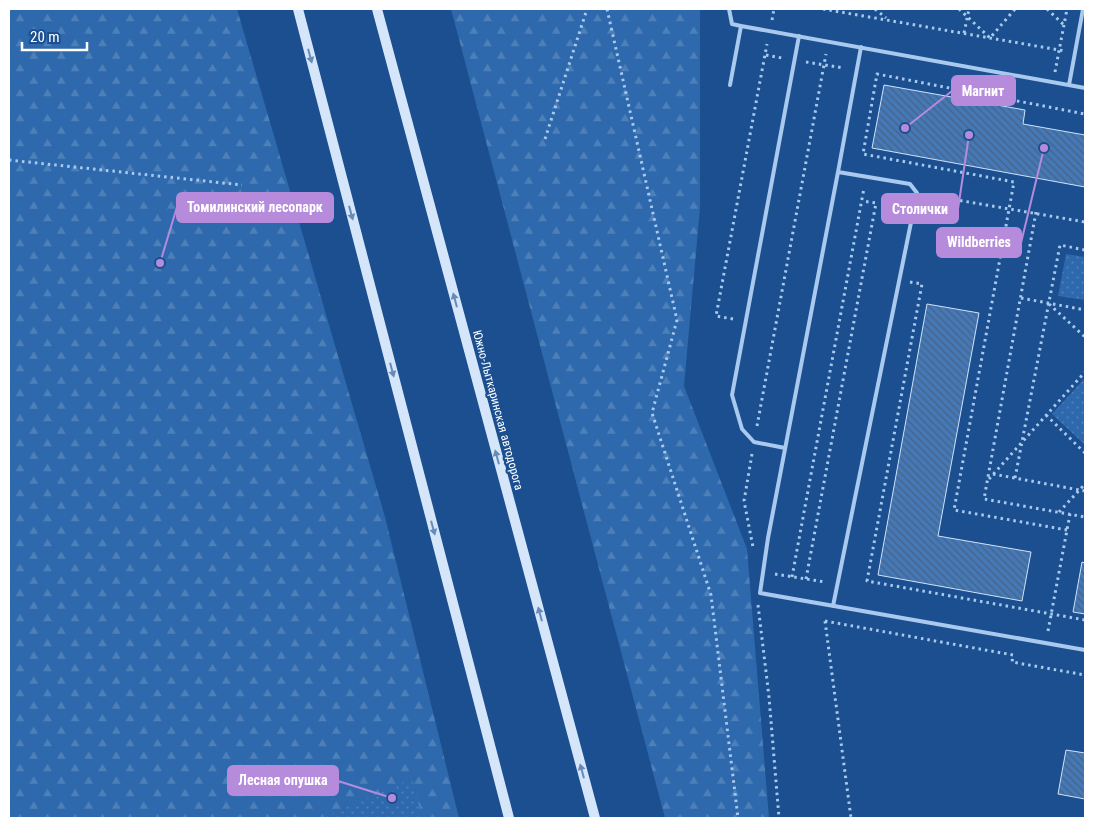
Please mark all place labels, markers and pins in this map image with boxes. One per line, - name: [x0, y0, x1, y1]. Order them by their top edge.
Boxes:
- callout: Магнит: [952, 76, 1015, 105]
- callout: Томилинский лесопарк: [177, 193, 333, 222]
- callout: Столички: [882, 194, 958, 223]
- callout: Wildberries: [937, 228, 1021, 257]
- callout: Лесная опушка: [228, 766, 338, 795]

